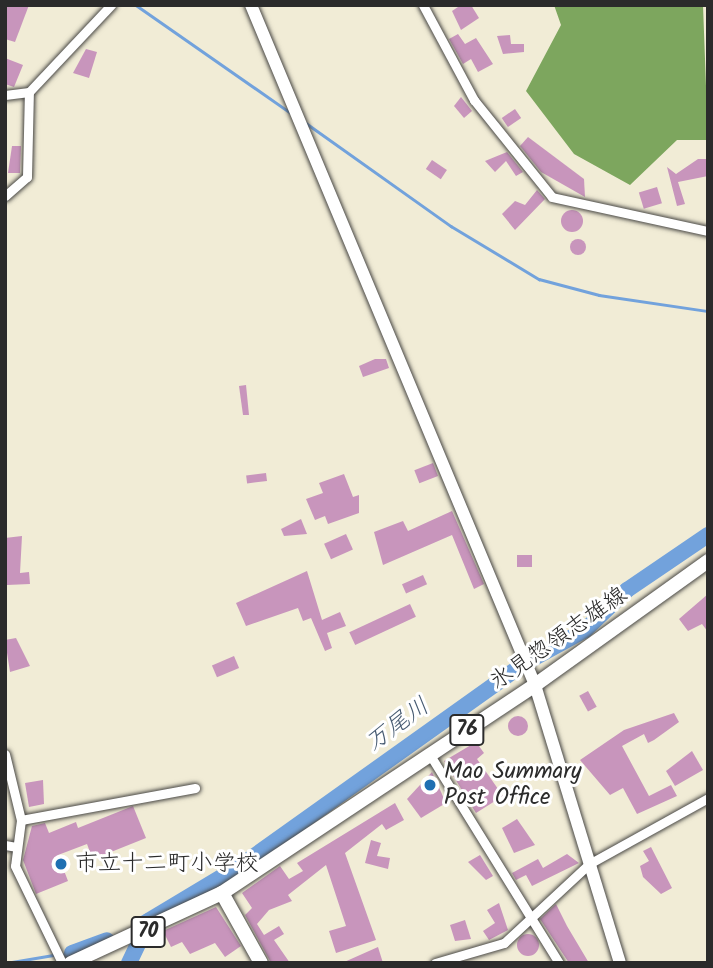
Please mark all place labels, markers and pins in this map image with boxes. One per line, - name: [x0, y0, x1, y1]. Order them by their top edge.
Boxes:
- place label: Mao Summary Post Office: [444, 758, 582, 812]
- marker: Mao Summary Post Office: [422, 777, 438, 793]
- place label: 市立十二町小学校: [75, 850, 259, 878]
- marker: 市立十二町小学校: [53, 856, 69, 872]

